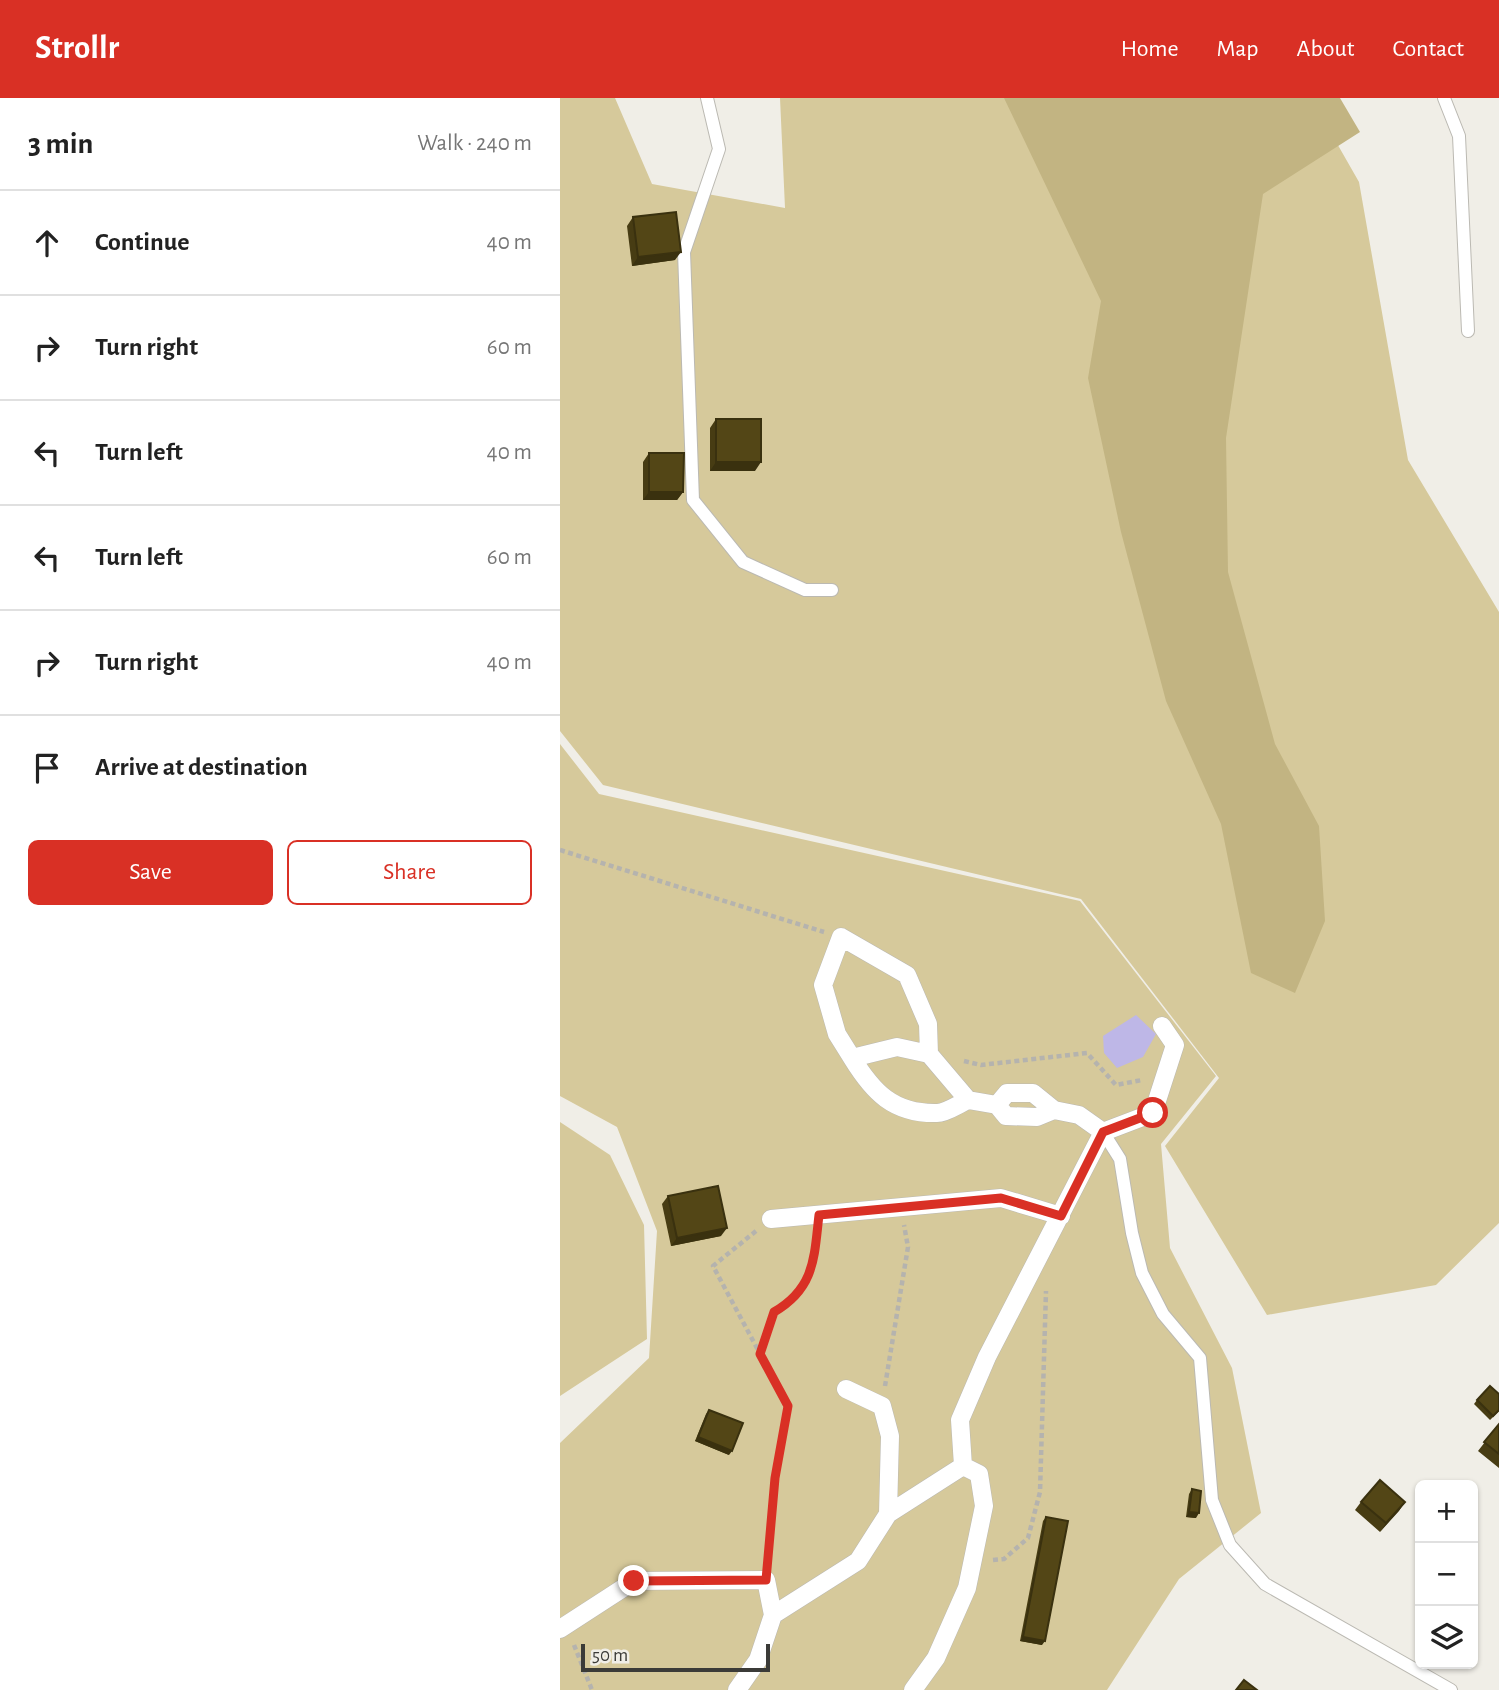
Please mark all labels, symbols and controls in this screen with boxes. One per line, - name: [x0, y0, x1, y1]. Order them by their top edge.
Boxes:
- text: Strollr: [35, 32, 119, 65]
- text: Home: [1121, 37, 1179, 61]
- text: Map: [1217, 37, 1259, 61]
- text: About: [1297, 37, 1354, 61]
- text: Contact: [1392, 37, 1464, 61]
- text: 3 min: [28, 129, 93, 159]
- text: Walk · 240 m: [417, 132, 532, 155]
- icon: ahead: [28, 224, 66, 262]
- text: Continue: [95, 229, 190, 255]
- text: 40 m: [487, 231, 532, 254]
- icon: right: [28, 329, 66, 367]
- text: Turn right: [95, 334, 198, 360]
- text: 60 m: [487, 336, 532, 359]
- icon: left: [28, 434, 66, 472]
- text: Turn left: [95, 439, 183, 465]
- text: 40 m: [487, 441, 532, 464]
- icon: left: [28, 539, 66, 577]
- text: Turn left: [95, 544, 183, 570]
- text: 60 m: [487, 546, 532, 569]
- icon: right: [28, 644, 66, 682]
- text: Turn right: [95, 649, 198, 675]
- text: 40 m: [487, 651, 532, 674]
- icon: arrive: [28, 749, 66, 787]
- text: Arrive at destination: [95, 754, 308, 780]
- button: Save: [28, 840, 273, 905]
- button: Share: [287, 840, 532, 905]
- route start: [1137, 1097, 1168, 1128]
- map controls: [1415, 1480, 1478, 1669]
- button: +: [1415, 1480, 1478, 1543]
- button: −: [1415, 1543, 1478, 1606]
- route end: [618, 1565, 649, 1596]
- button: layers: [1415, 1606, 1478, 1669]
- scale bar: [581, 1641, 770, 1673]
- text: 50 m: [592, 1646, 628, 1665]

